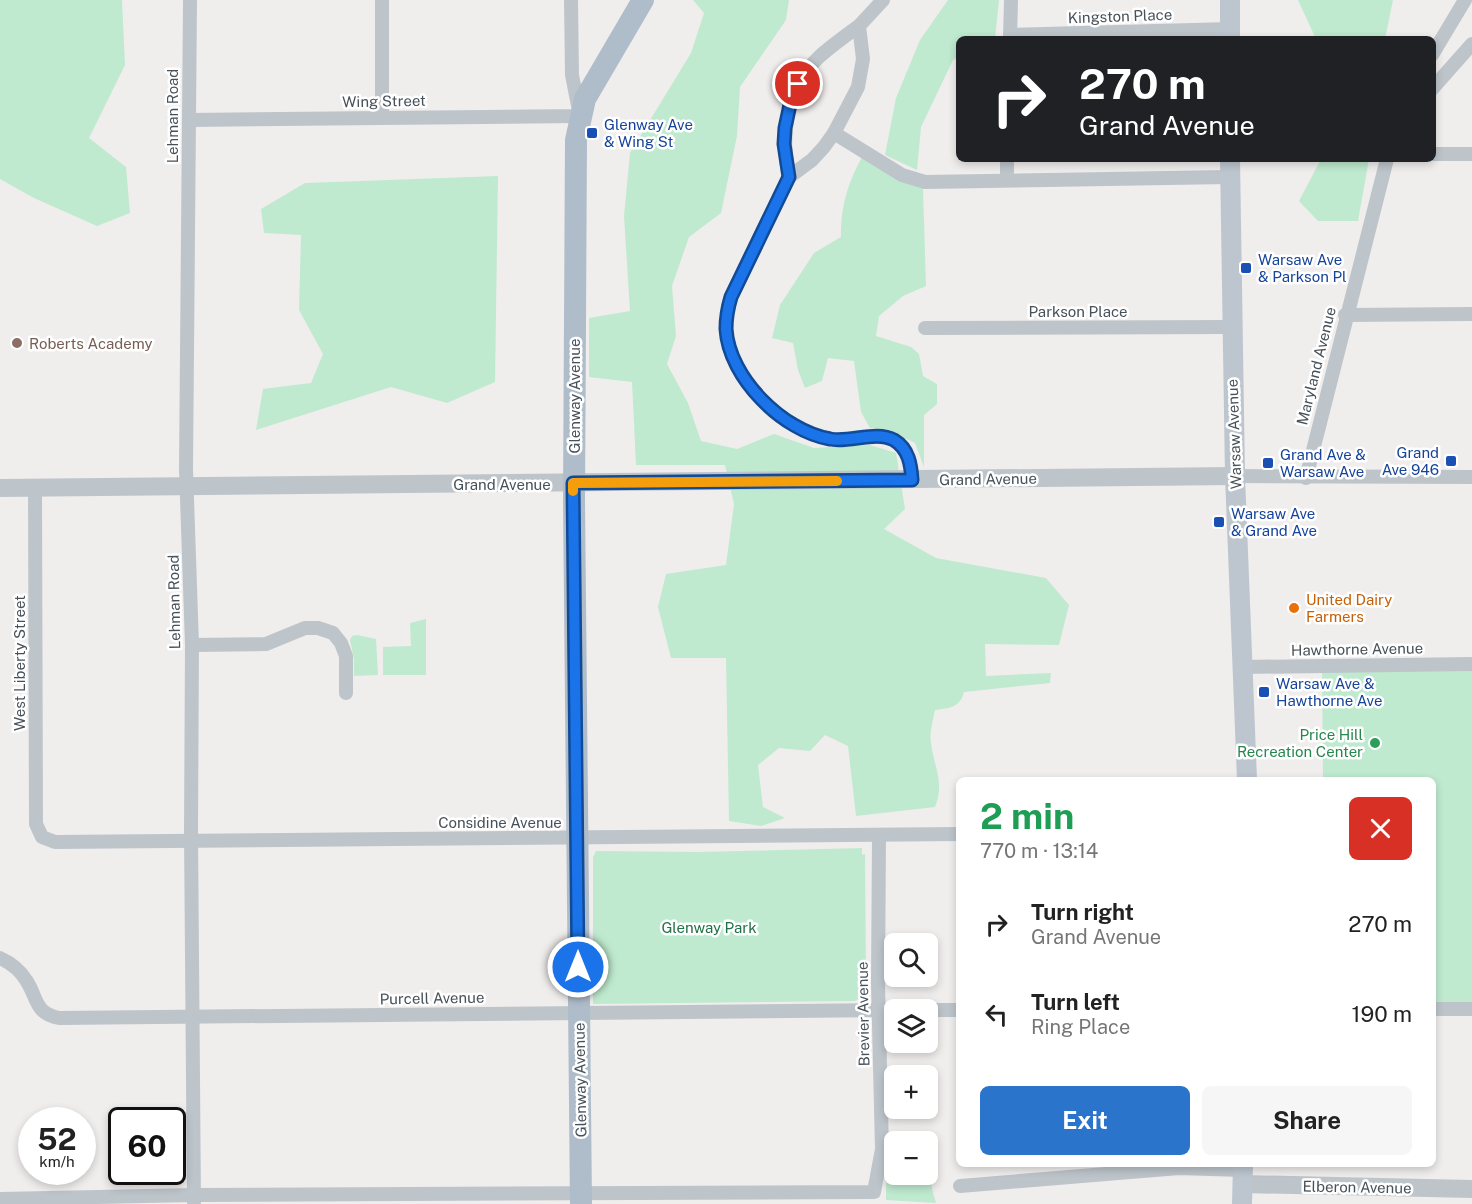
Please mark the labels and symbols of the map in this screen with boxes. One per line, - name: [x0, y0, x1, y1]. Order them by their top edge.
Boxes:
- street label: Kingston Place: [1067, 6, 1173, 26]
- pin: [772, 58, 823, 109]
- street label: Lehman Road: [164, 69, 181, 163]
- street label: Wing Street: [342, 92, 426, 110]
- place label: Glenway Ave & Wing St: [604, 116, 693, 150]
- marker: Glenway Ave & Wing St: [585, 126, 599, 140]
- place label: Warsaw Ave & Parkson Pl: [1258, 251, 1347, 285]
- marker: Warsaw Ave & Parkson Pl: [1239, 261, 1253, 275]
- street label: Parkson Place: [1028, 303, 1128, 320]
- street label: Maryland Avenue: [1293, 305, 1339, 427]
- place label: Roberts Academy: [29, 335, 152, 352]
- marker: Roberts Academy: [10, 336, 24, 350]
- street label: Glenway Avenue: [566, 339, 583, 453]
- street label: Warsaw Avenue: [1224, 379, 1244, 489]
- place label: Grand Ave 946: [1382, 444, 1439, 478]
- place label: Grand Ave & Warsaw Ave: [1280, 446, 1366, 480]
- marker: Grand Ave 946: [1444, 454, 1458, 468]
- marker: Grand Ave & Warsaw Ave: [1261, 456, 1275, 470]
- street label: Grand Avenue: [939, 470, 1037, 488]
- street label: Grand Avenue: [453, 476, 551, 493]
- place label: Warsaw Ave & Grand Ave: [1231, 505, 1317, 539]
- marker: Warsaw Ave & Grand Ave: [1212, 515, 1226, 529]
- street label: Lehman Road: [165, 555, 183, 649]
- place label: United Dairy Farmers: [1306, 591, 1392, 625]
- street label: West Liberty Street: [11, 595, 28, 731]
- marker: United Dairy Farmers: [1287, 601, 1301, 615]
- street label: Hawthorne Avenue: [1291, 639, 1423, 659]
- place label: Warsaw Ave & Hawthorne Ave: [1276, 675, 1382, 709]
- marker: Warsaw Ave & Hawthorne Ave: [1257, 685, 1271, 699]
- place label: Price Hill Recreation Center: [1237, 726, 1363, 760]
- marker: Price Hill Recreation Center: [1368, 736, 1382, 750]
- street label: Considine Avenue: [438, 814, 562, 831]
- park label: Glenway Park: [661, 919, 757, 936]
- position arrow: [546, 935, 610, 999]
- street label: Brevier Avenue: [854, 961, 872, 1067]
- street label: Purcell Avenue: [380, 989, 484, 1007]
- street label: Glenway Avenue: [570, 1022, 590, 1138]
- speed limit sign: 60: [108, 1107, 186, 1185]
- street label: Elberon Avenue: [1302, 1178, 1412, 1196]

